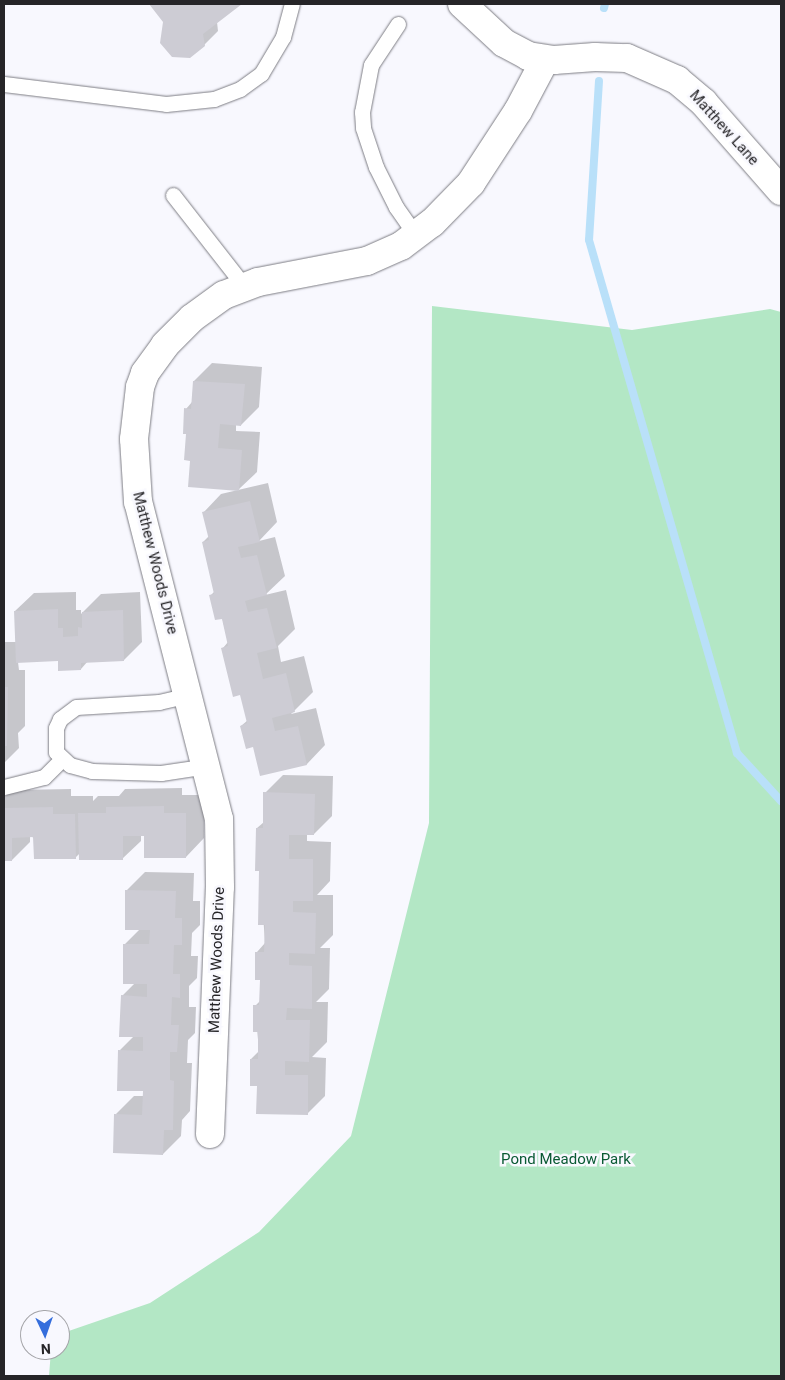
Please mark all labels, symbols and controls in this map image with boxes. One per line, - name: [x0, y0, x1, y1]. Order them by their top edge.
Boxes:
- street label: Matthew Lane: [686, 87, 762, 169]
- street label: Matthew Woods Drive: [129, 490, 181, 636]
- street label: Matthew Woods Drive: [205, 887, 229, 1033]
- park label: Pond Meadow Park: [501, 1151, 631, 1169]
- north arrow: [20, 1310, 70, 1360]
- text: N: [40, 1341, 51, 1357]

